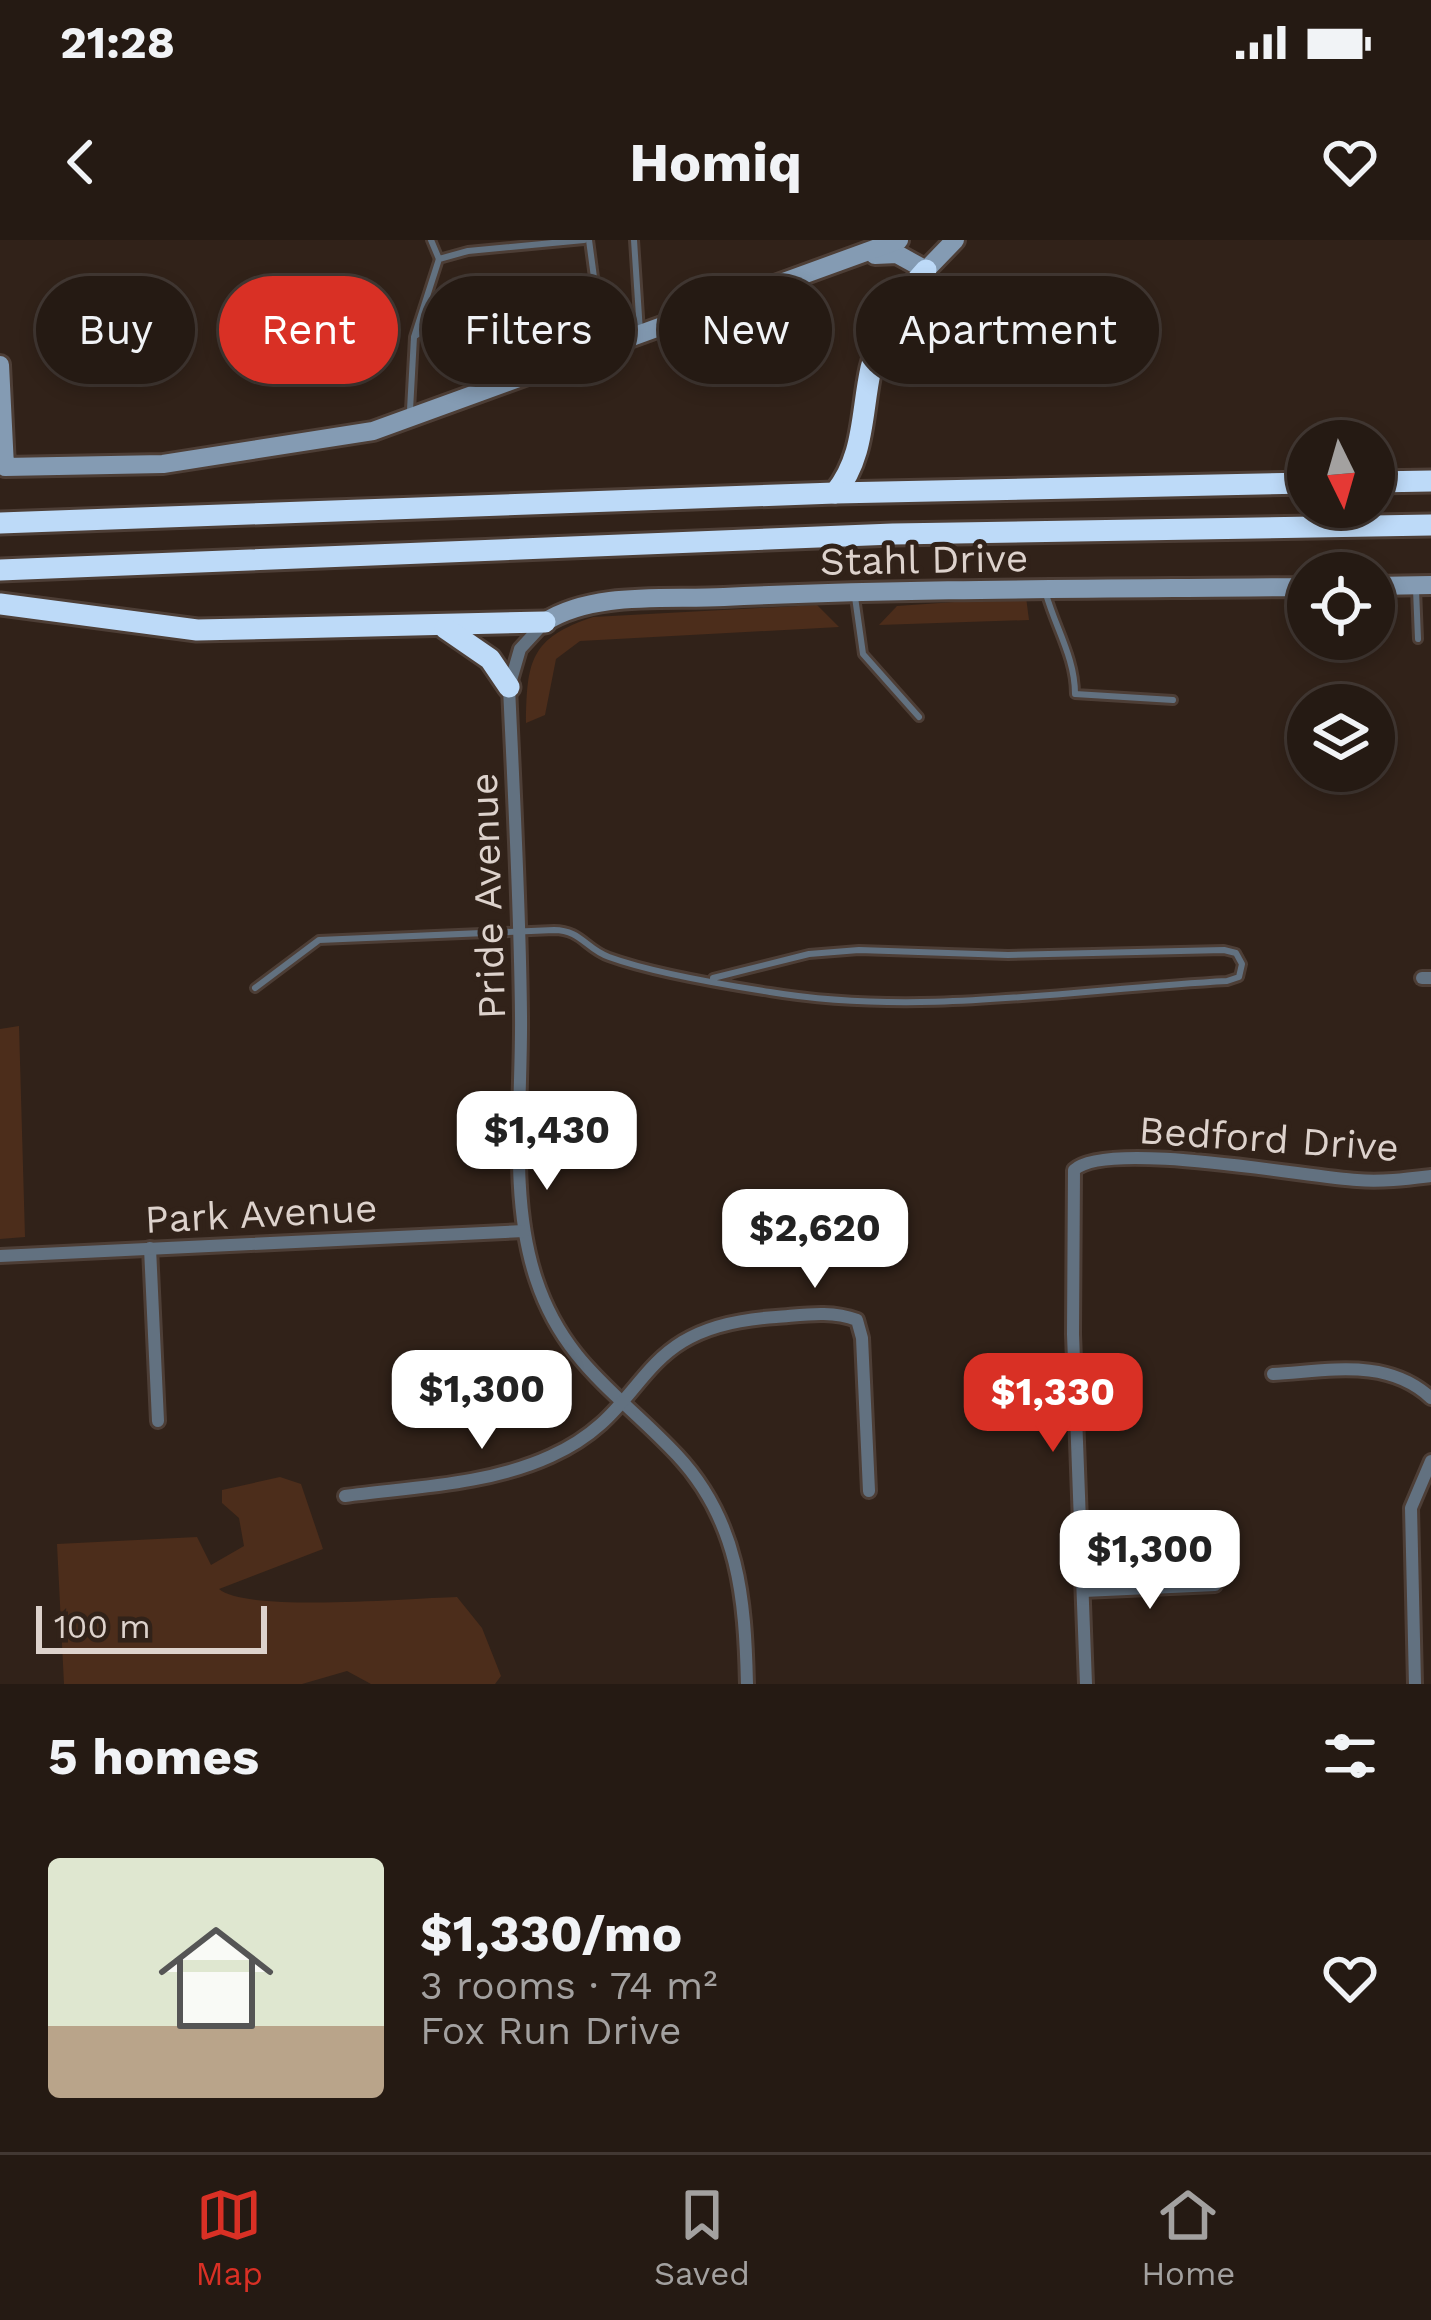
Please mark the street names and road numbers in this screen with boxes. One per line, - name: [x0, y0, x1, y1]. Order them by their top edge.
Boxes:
- street label: Stahl Drive: [819, 535, 1029, 584]
- street label: Pride Avenue: [461, 772, 514, 1020]
- street label: Bedford Drive: [1137, 1107, 1401, 1170]
- street label: Park Avenue: [144, 1185, 378, 1242]

